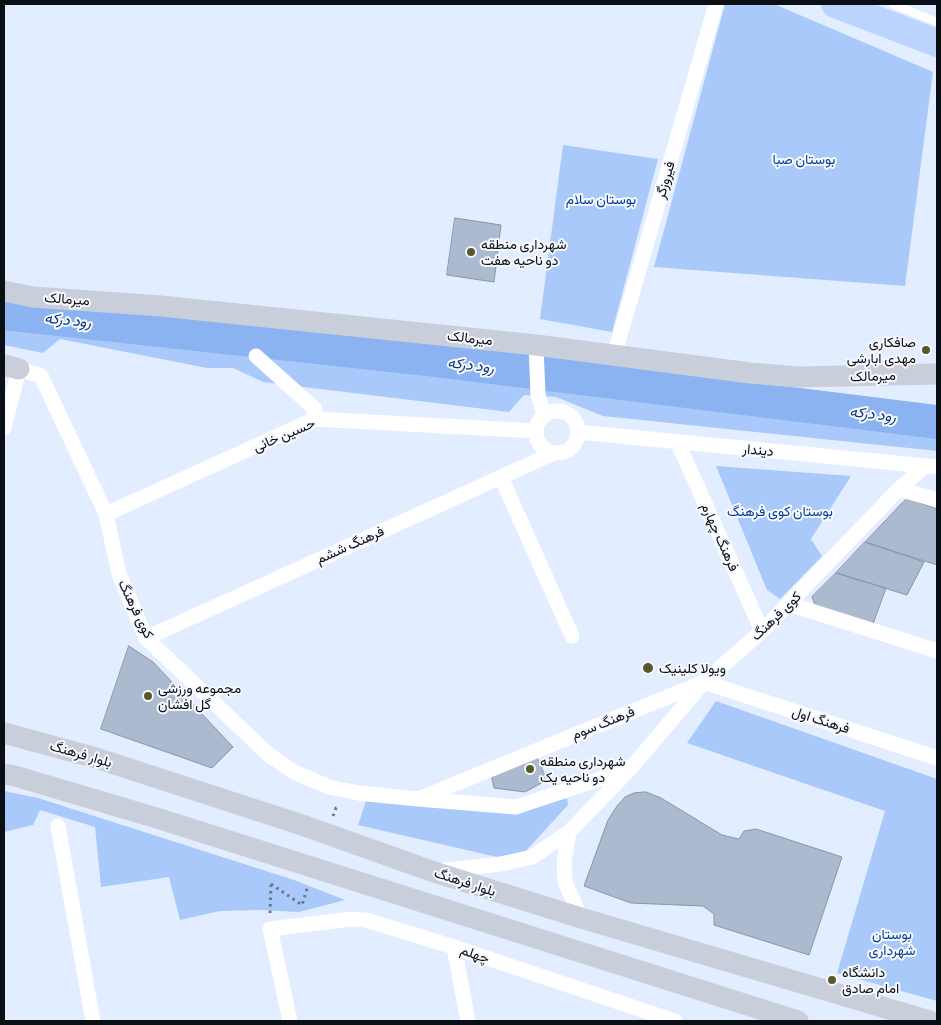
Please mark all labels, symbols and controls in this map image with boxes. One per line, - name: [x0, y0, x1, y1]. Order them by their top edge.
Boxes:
- park label: بوستان صبا: [773, 151, 835, 167]
- street label: فیروزگر: [652, 159, 678, 201]
- park label: بوستان سلام: [566, 191, 636, 207]
- place label: شهرداری منطقه دو ناحیه هفت: [481, 236, 566, 268]
- marker: شهرداری منطقه دو ناحیه هفت: [465, 246, 477, 258]
- street label: میرمالک: [44, 289, 90, 309]
- water label: رود درکه: [44, 309, 92, 331]
- street label: میرمالک: [446, 327, 494, 349]
- place label: صافکاری مهدی ابارشی: [847, 334, 916, 367]
- marker: صافکاری مهدی ابارشی: [920, 344, 932, 356]
- water label: رود درکه: [447, 353, 495, 377]
- street label: میرمالک: [850, 367, 896, 385]
- water label: رود درکه: [849, 402, 897, 426]
- street label: حسین خانی: [251, 414, 317, 456]
- street label: دیندار: [742, 440, 774, 460]
- street label: فرهنگ چهارم: [697, 500, 743, 574]
- park label: بوستان کوی فرهنگ: [727, 503, 833, 519]
- street label: فرهنگ ششم: [313, 523, 387, 567]
- street label: کوی فرهنگ: [115, 577, 157, 641]
- street label: کوی فرهنگ: [747, 588, 805, 644]
- place label: ویولا کلینیک: [659, 660, 726, 676]
- marker: ویولا کلینیک: [641, 661, 655, 675]
- place label: مجموعه ورزشی گل افشان: [158, 680, 241, 712]
- marker: مجموعه ورزشی گل افشان: [142, 690, 154, 702]
- street label: فرهنگ سوم: [569, 703, 637, 743]
- street label: فرهنگ اول: [790, 703, 852, 737]
- street label: بلوار فرهنگ: [48, 737, 114, 771]
- place label: شهرداری منطقه دو ناحیه یک: [540, 753, 625, 786]
- marker: شهرداری منطقه دو ناحیه یک: [524, 763, 536, 775]
- street label: بلوار فرهنگ: [432, 864, 498, 900]
- park label: بوستان شهرداری: [869, 926, 915, 959]
- street label: چهلم: [458, 941, 492, 967]
- place label: دانشگاه امام صادق: [842, 964, 899, 996]
- marker: دانشگاه امام صادق: [826, 974, 838, 986]

